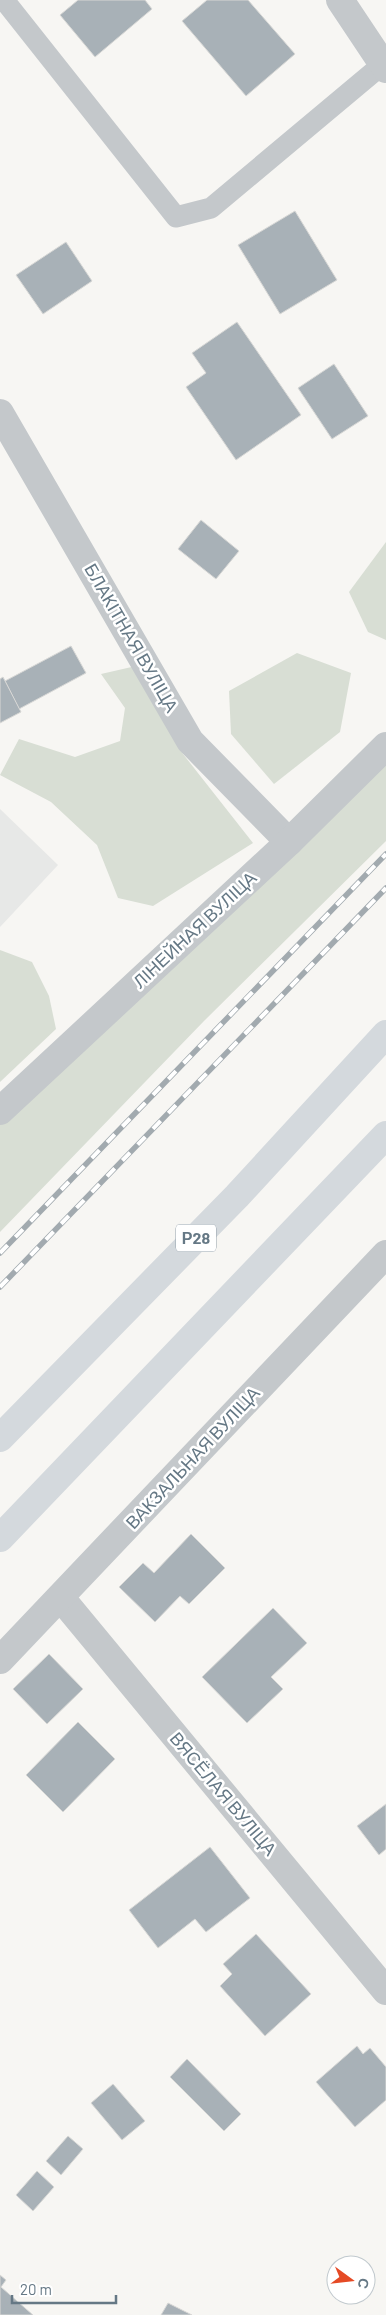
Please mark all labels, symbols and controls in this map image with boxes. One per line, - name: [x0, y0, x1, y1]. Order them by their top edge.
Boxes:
- street label: БЛАКІТНАЯ ВУЛІЦА: [80, 559, 183, 716]
- street label: ЛІНЕЙНАЯ ВУЛІЦА: [128, 866, 261, 992]
- road number: Р28: [176, 1224, 216, 1252]
- street label: ВАКЗАЛЬНАЯ ВУЛІЦА: [121, 1382, 264, 1533]
- street label: ВЯСЁЛАЯ ВУЛІЦА: [166, 1727, 282, 1859]
- north arrow: [326, 2255, 376, 2305]
- scale bar: [12, 2272, 116, 2304]
- text: С: [355, 2276, 374, 2291]
- text: 20 m: [20, 2280, 52, 2298]

